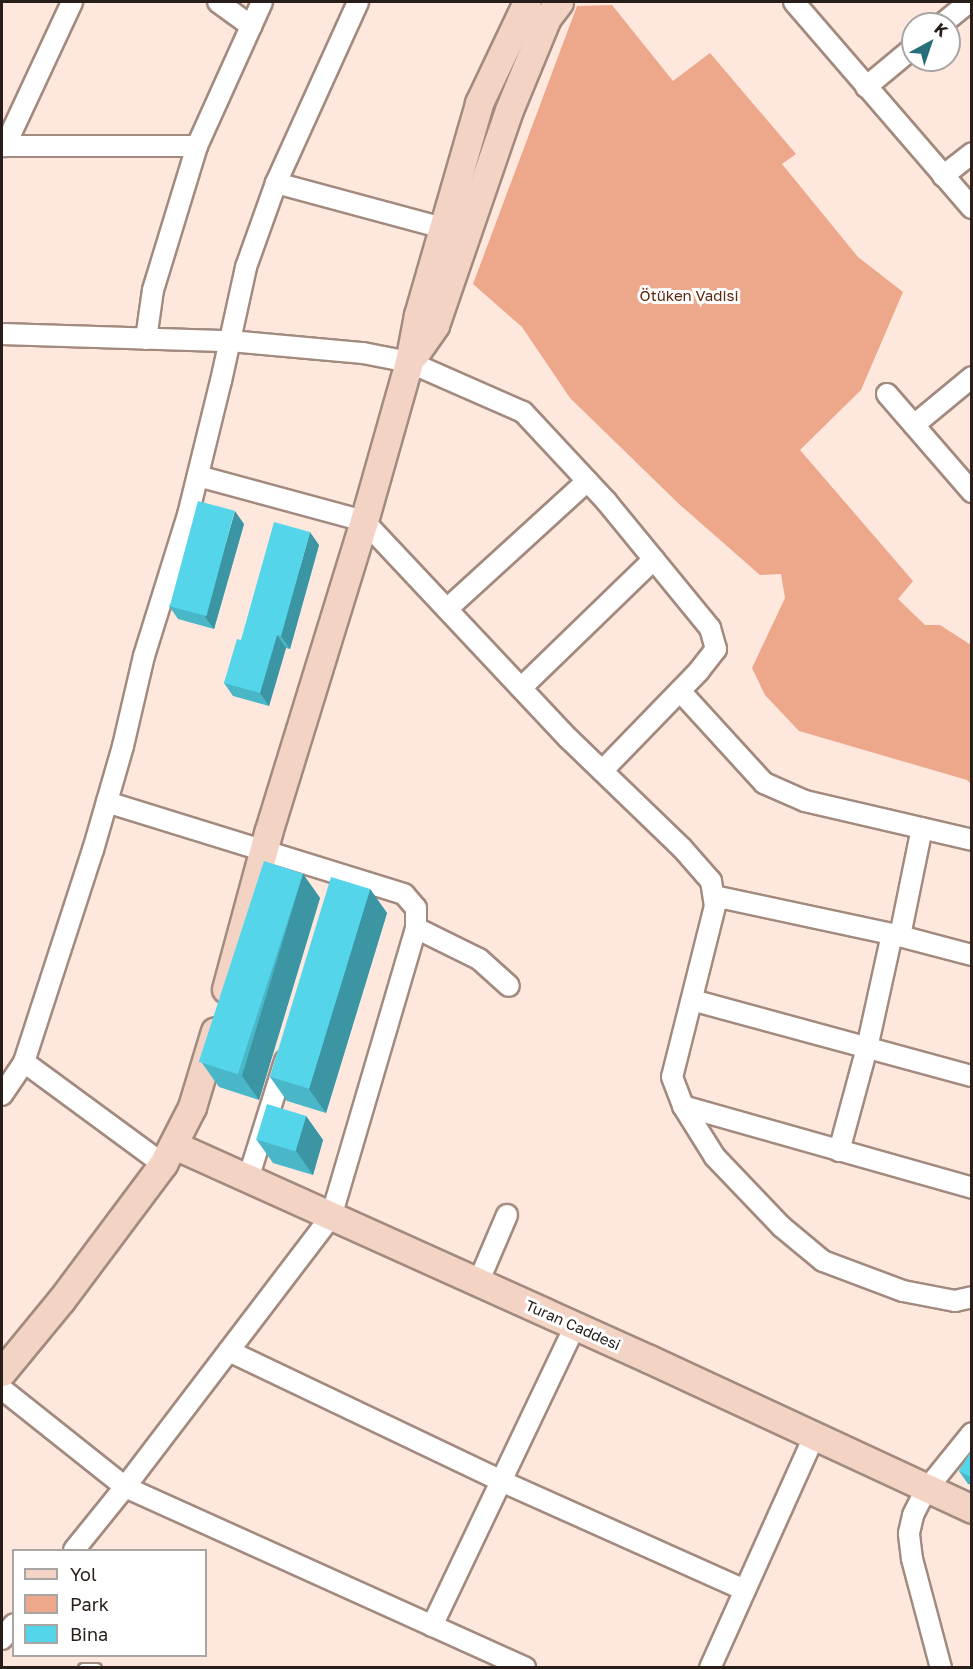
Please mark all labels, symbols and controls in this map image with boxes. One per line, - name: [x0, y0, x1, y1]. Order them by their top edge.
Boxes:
- north arrow: [901, 12, 961, 72]
- text: K: [930, 18, 952, 41]
- park label: Ötüken Vadisi: [640, 287, 738, 305]
- street label: Turan Caddesi: [523, 1296, 623, 1354]
- legend: [12, 1549, 207, 1657]
- text: Yol: [70, 1563, 97, 1585]
- text: Park: [70, 1593, 109, 1615]
- text: Bina: [70, 1623, 108, 1645]

